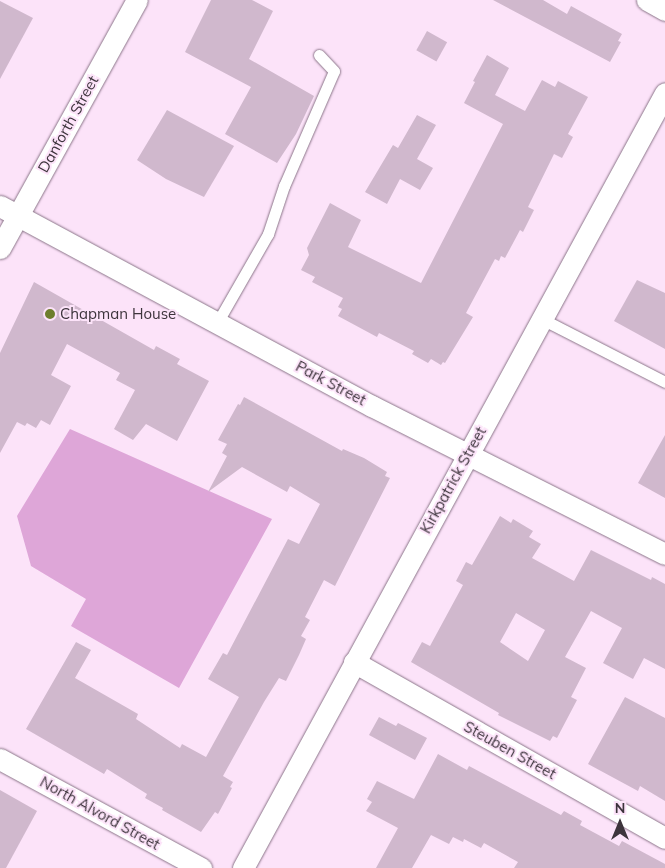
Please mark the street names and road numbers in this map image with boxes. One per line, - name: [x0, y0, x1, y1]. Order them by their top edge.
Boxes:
- street label: Danforth Street: [34, 73, 102, 175]
- street label: Park Street: [293, 357, 369, 409]
- street label: Kirkpatrick Street: [416, 424, 490, 536]
- street label: Steuben Street: [461, 717, 559, 783]
- street label: North Alvord Street: [37, 773, 163, 853]

